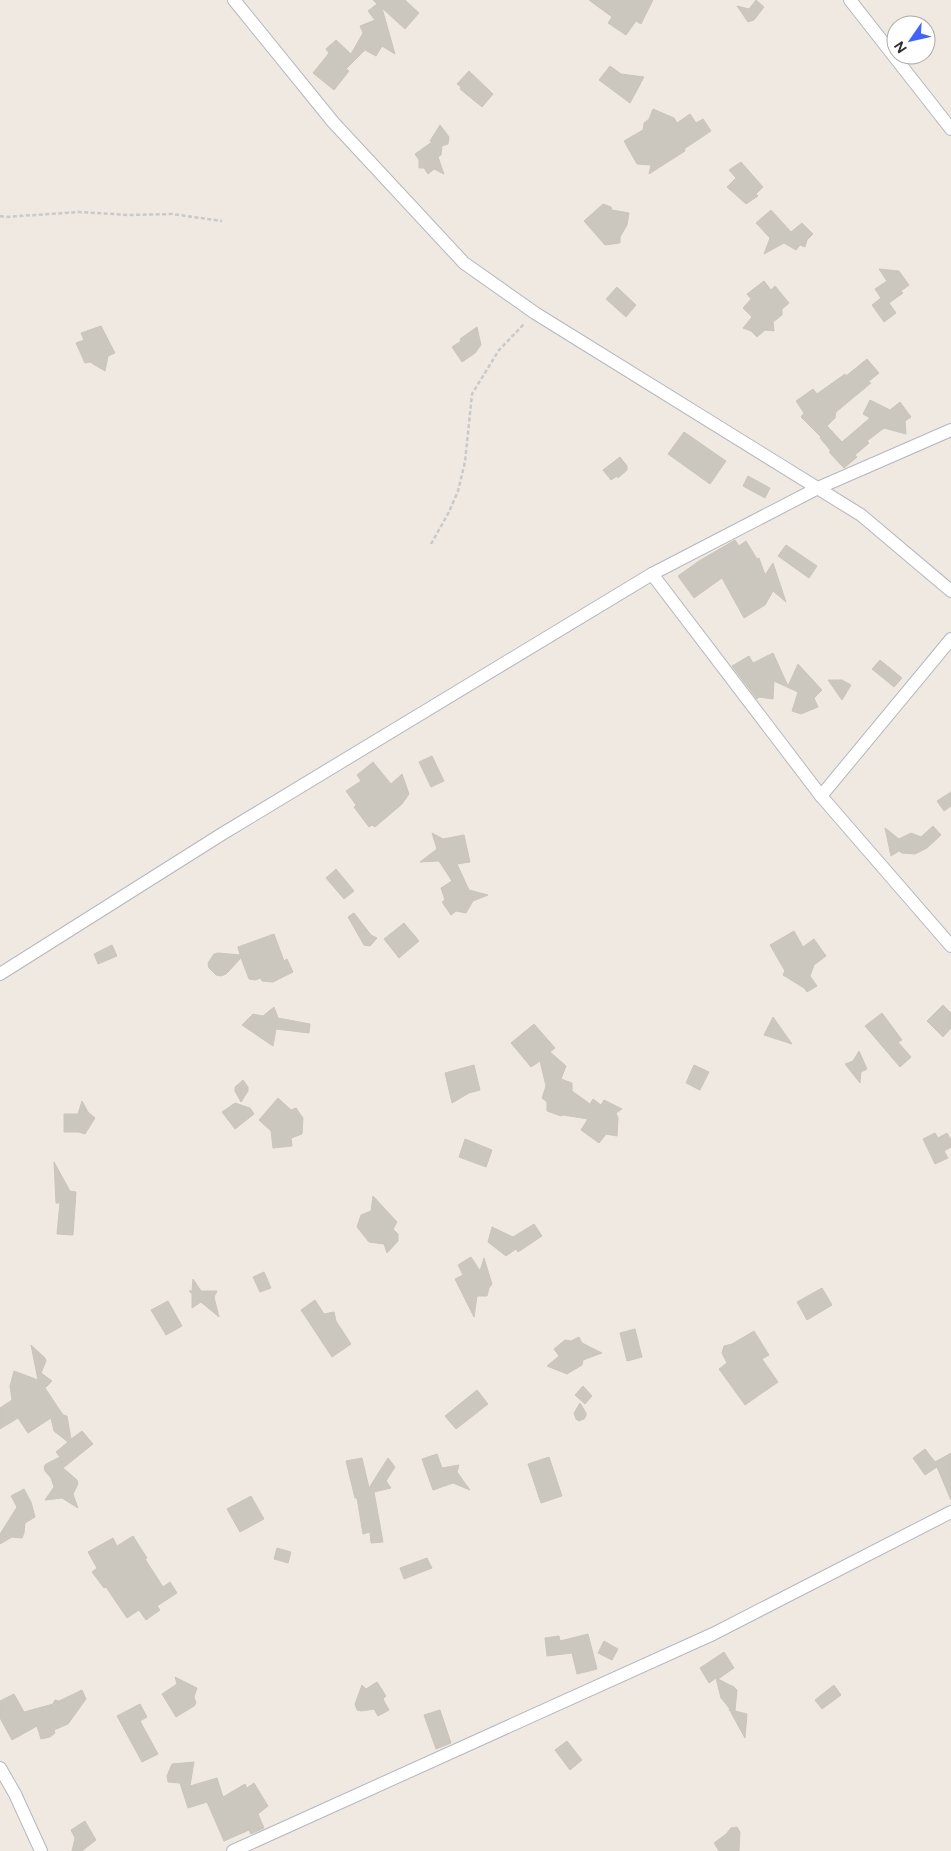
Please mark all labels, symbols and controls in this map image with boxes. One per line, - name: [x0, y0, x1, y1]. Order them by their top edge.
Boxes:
- north arrow: [886, 15, 936, 65]
- text: N: [891, 38, 911, 56]

